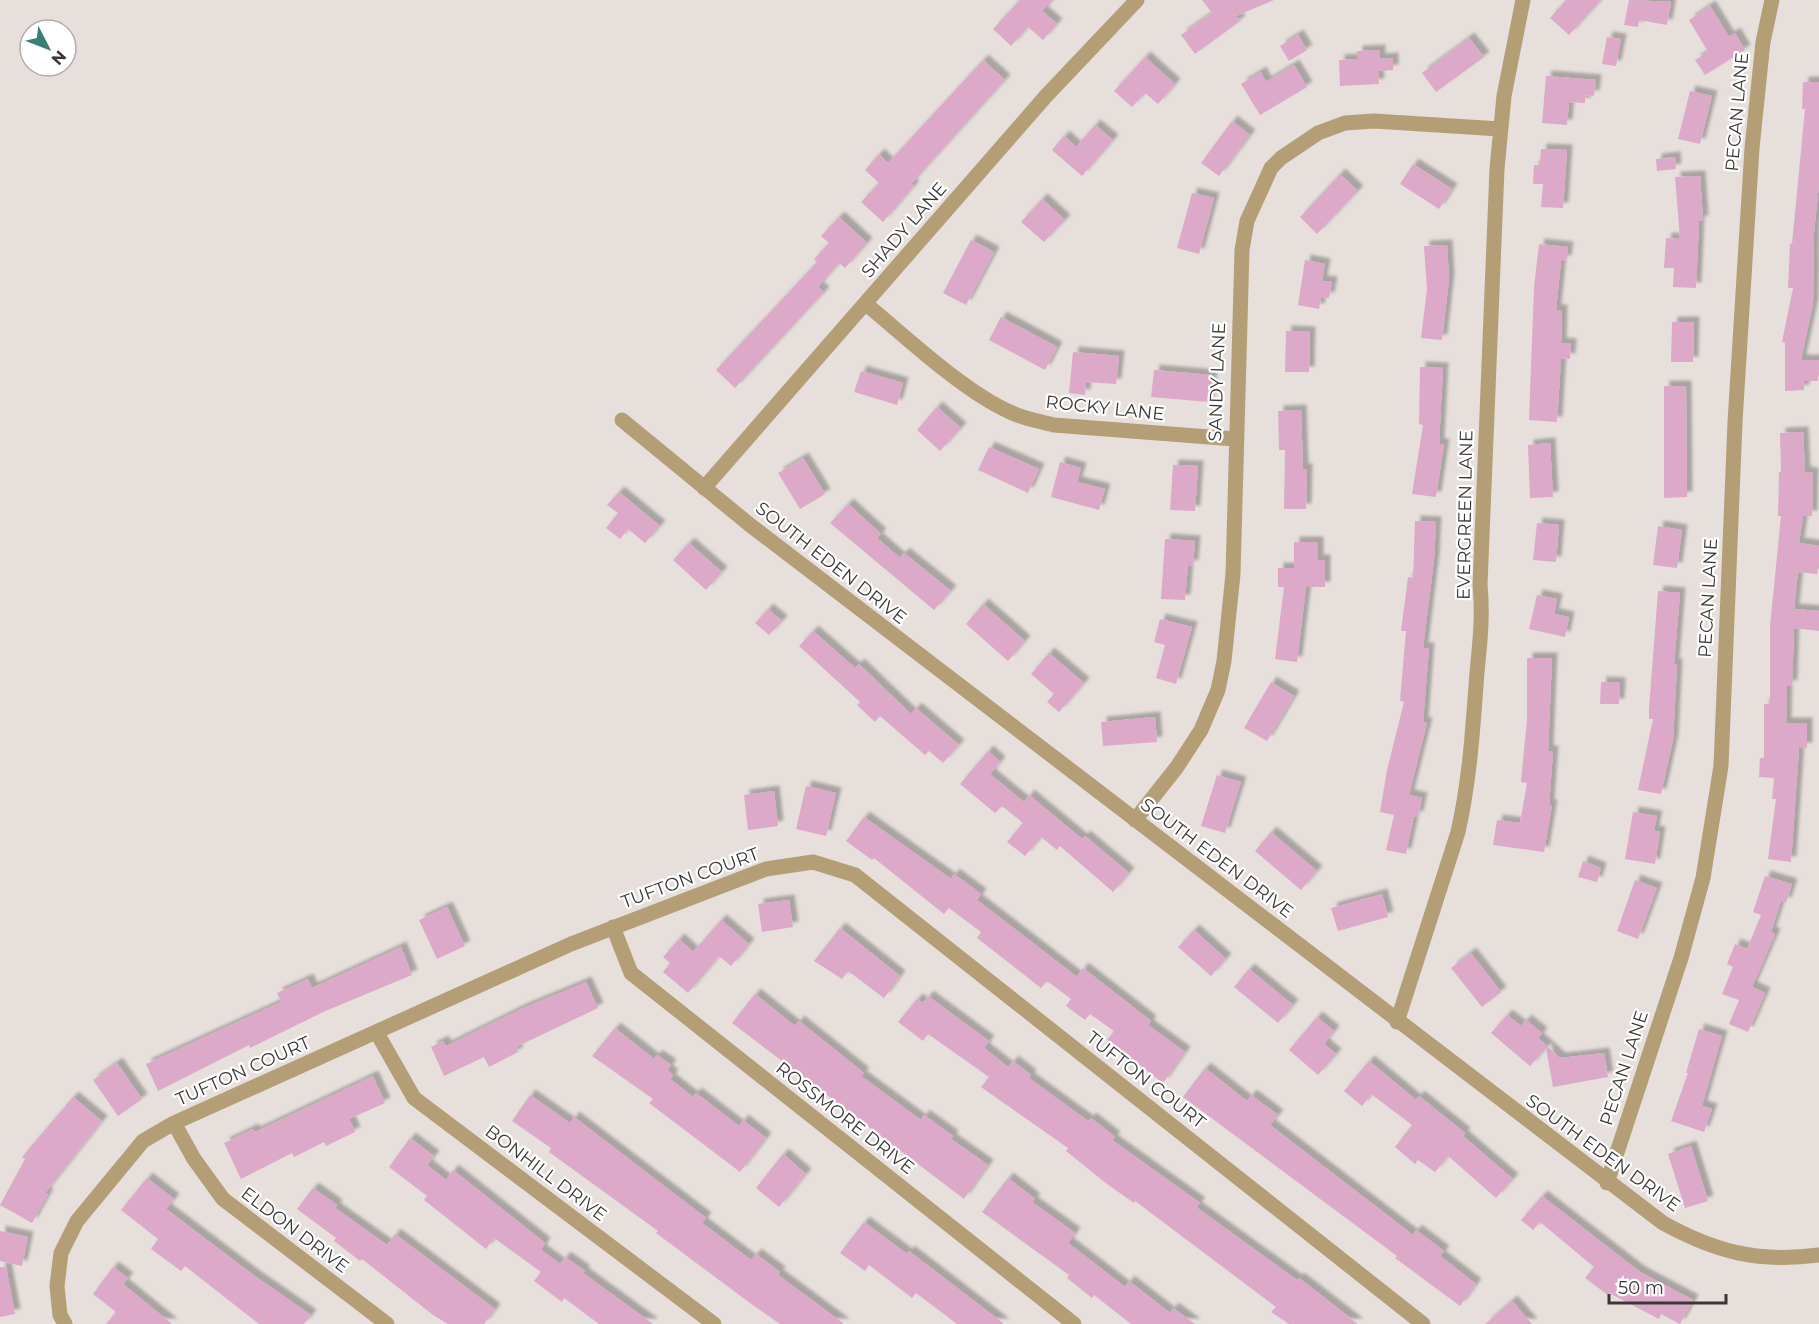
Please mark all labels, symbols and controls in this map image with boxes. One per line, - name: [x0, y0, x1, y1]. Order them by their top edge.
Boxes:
- north arrow: [18, 18, 78, 78]
- text: N: [47, 47, 70, 69]
- street label: PECAN LANE: [1721, 51, 1753, 173]
- street label: SHADY LANE: [857, 178, 951, 282]
- street label: SANDY LANE: [1204, 322, 1230, 442]
- street label: ROCKY LANE: [1045, 391, 1165, 425]
- street label: EVERGREEN LANE: [1453, 430, 1477, 600]
- street label: SOUTH EDEN DRIVE: [751, 497, 911, 629]
- street label: PECAN LANE: [1694, 538, 1722, 658]
- street label: SOUTH EDEN DRIVE: [1136, 793, 1298, 923]
- street label: TUFTON COURT: [618, 843, 763, 913]
- street label: PECAN LANE: [1595, 1008, 1653, 1128]
- street label: TUFTON COURT: [1082, 1027, 1210, 1134]
- street label: TUFTON COURT: [172, 1031, 314, 1111]
- street label: ROSSMORE DRIVE: [771, 1057, 919, 1179]
- street label: SOUTH EDEN DRIVE: [1521, 1090, 1685, 1216]
- street label: BONHILL DRIVE: [481, 1120, 611, 1226]
- street label: ELDON DRIVE: [237, 1182, 353, 1278]
- scale bar: [1609, 1267, 1726, 1305]
- text: 50 m: [1618, 1277, 1664, 1299]

